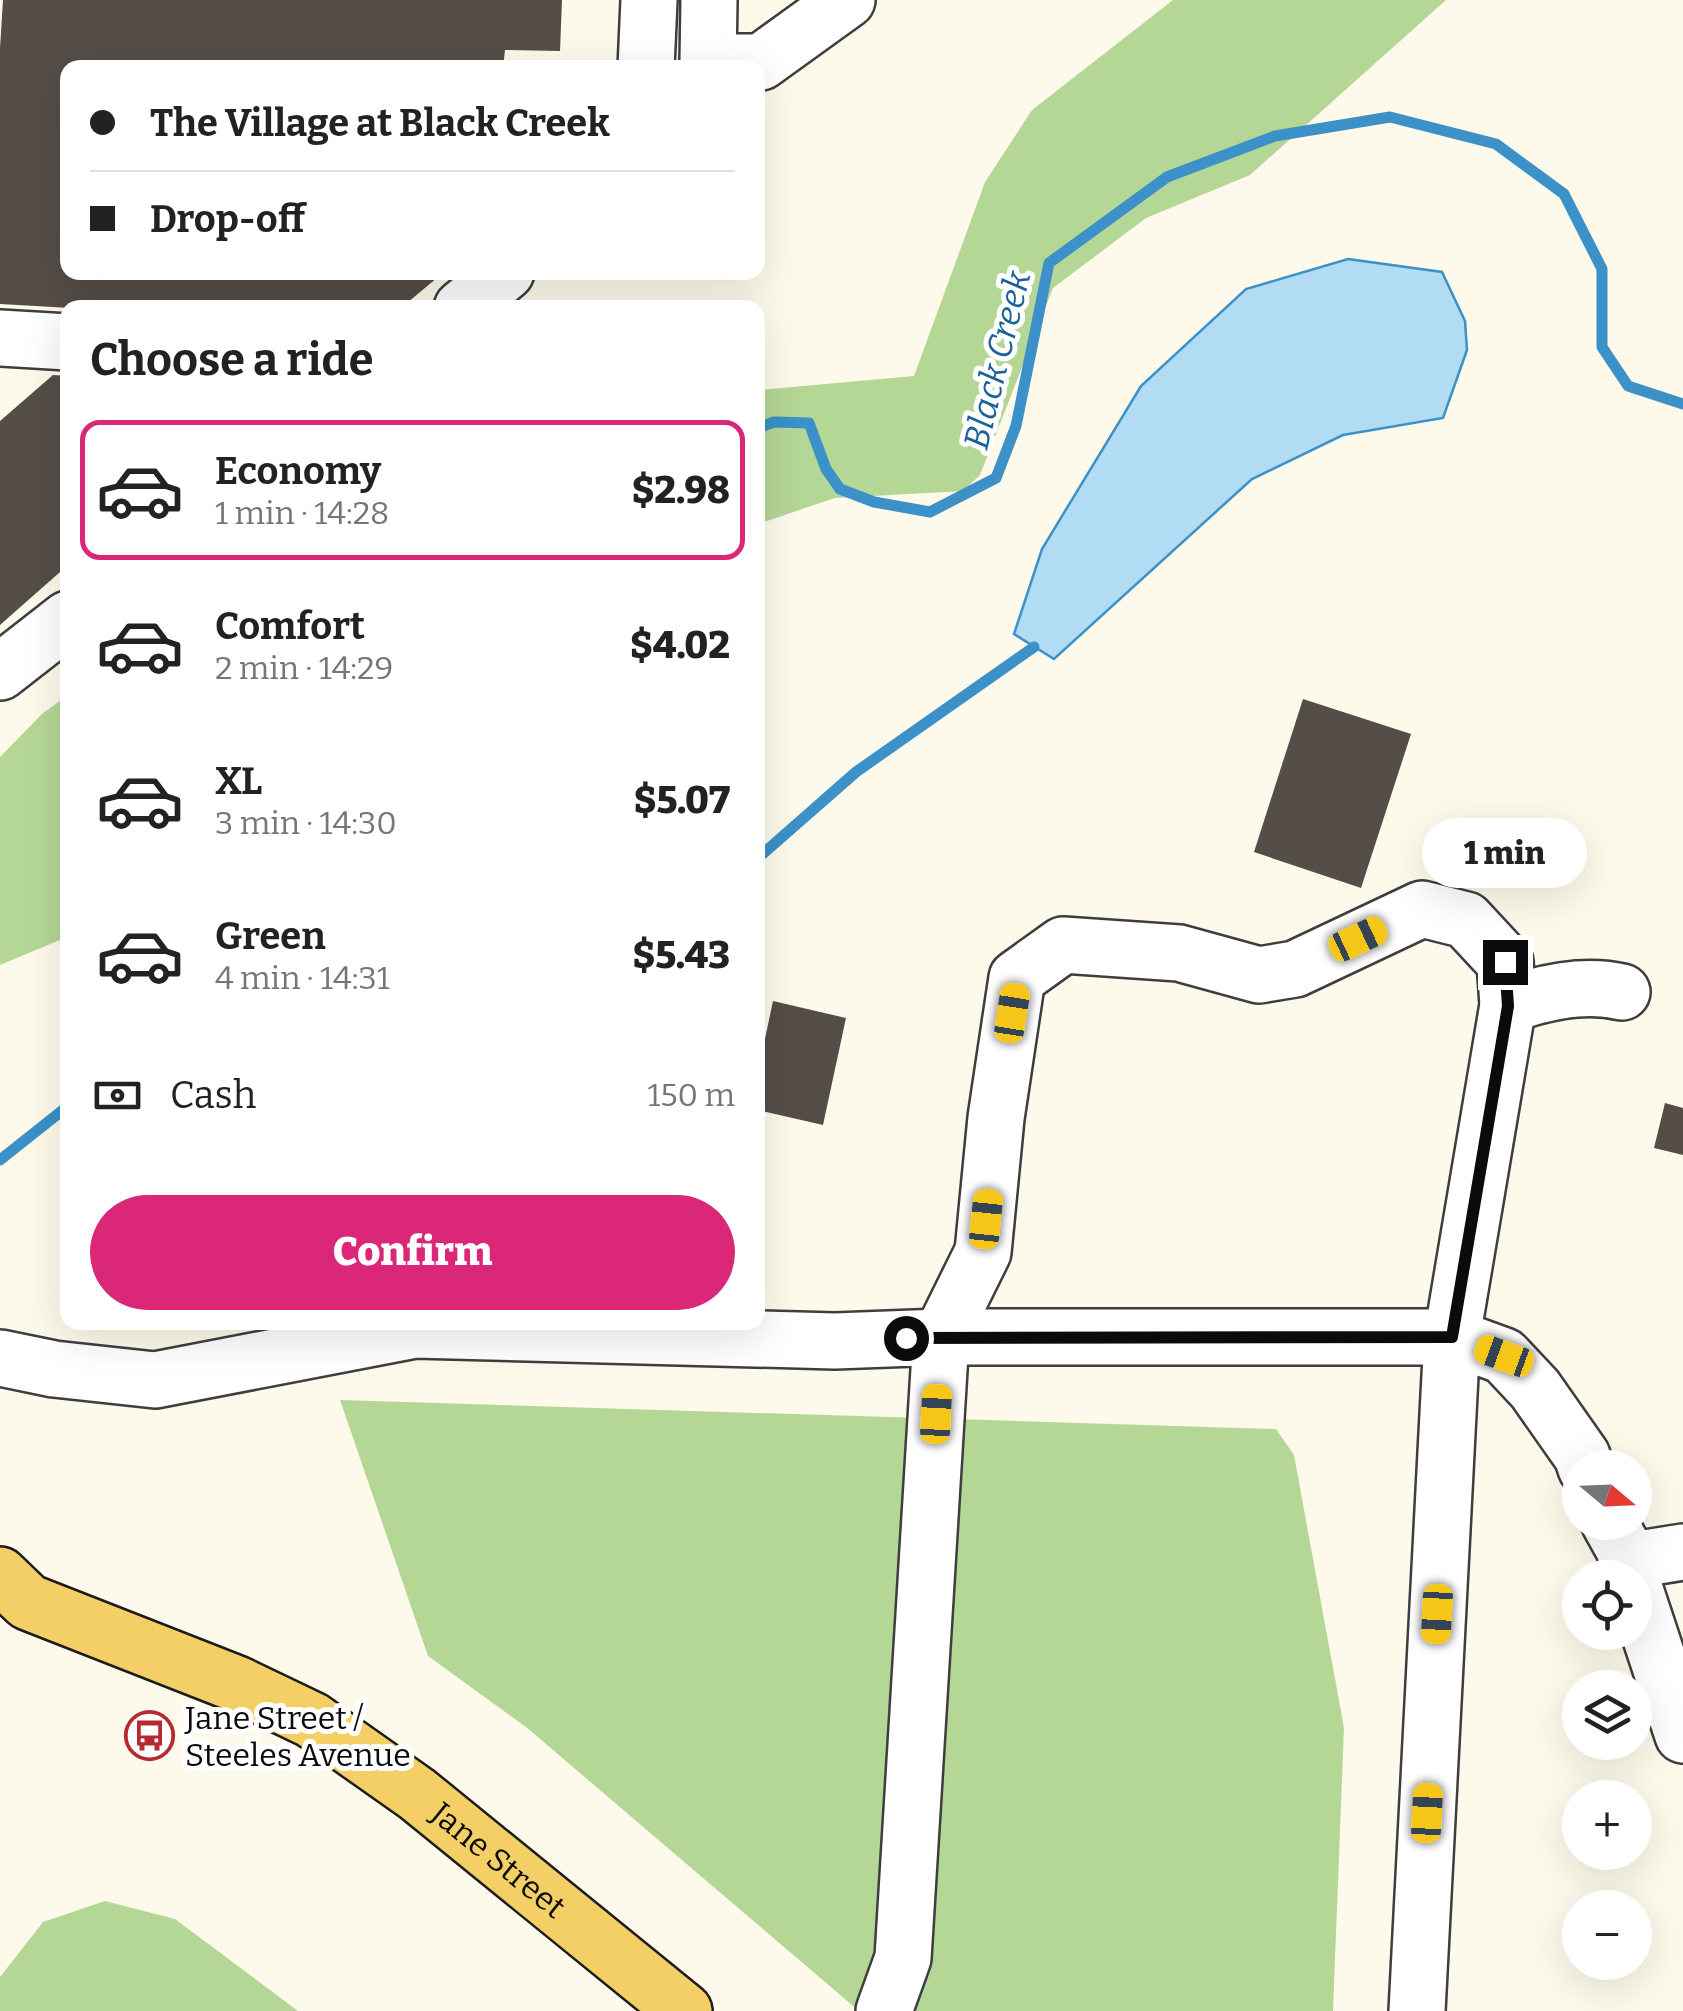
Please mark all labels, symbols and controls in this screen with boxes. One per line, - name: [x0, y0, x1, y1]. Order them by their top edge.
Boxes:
- text: The Village at Black Creek: [150, 100, 610, 146]
- text: Drop-off: [150, 196, 305, 242]
- water label: Black Creek: [955, 266, 1040, 453]
- text: Choose a ride: [90, 333, 373, 387]
- icon: car: [95, 445, 185, 535]
- text: Economy: [215, 448, 381, 494]
- text: $2.98: [632, 467, 730, 513]
- text: 1 min · 14:28: [215, 494, 389, 532]
- icon: car: [95, 600, 185, 690]
- text: Comfort: [215, 603, 365, 649]
- text: $4.02: [630, 622, 730, 668]
- text: 2 min · 14:29: [215, 649, 393, 687]
- icon: car: [95, 755, 185, 845]
- text: XL: [215, 758, 262, 804]
- text: $5.07: [634, 777, 730, 823]
- text: 3 min · 14:30: [215, 804, 397, 842]
- callout: 1 min: [1422, 817, 1588, 887]
- text: 1 min: [1464, 834, 1545, 872]
- icon: car: [95, 910, 185, 1000]
- text: Green: [215, 913, 326, 959]
- car: [1324, 913, 1392, 965]
- text: $5.43: [632, 932, 730, 978]
- route end: [1483, 940, 1528, 985]
- text: 4 min · 14:31: [215, 959, 390, 997]
- car: [992, 981, 1032, 1045]
- icon: cash: [90, 1068, 145, 1123]
- text: Cash: [170, 1072, 256, 1118]
- text: 150 m: [647, 1076, 735, 1114]
- car: [968, 1188, 1004, 1250]
- button: Confirm: [90, 1195, 735, 1310]
- route start: [884, 1316, 929, 1361]
- car: [1471, 1332, 1537, 1380]
- car: [919, 1383, 953, 1445]
- north arrow: [1562, 1450, 1652, 1540]
- map controls: [1562, 1450, 1652, 1980]
- button: locate: [1562, 1560, 1652, 1650]
- car: [1420, 1583, 1454, 1645]
- button: layers: [1562, 1670, 1652, 1760]
- place label: Jane Street / Steeles Avenue: [184, 1699, 411, 1774]
- bus stop icon: Jane Street / Steeles Avenue: [124, 1710, 176, 1762]
- button: +: [1562, 1780, 1652, 1870]
- car: [1410, 1782, 1444, 1844]
- street label: Jane Street: [423, 1794, 574, 1926]
- button: −: [1562, 1890, 1652, 1980]

